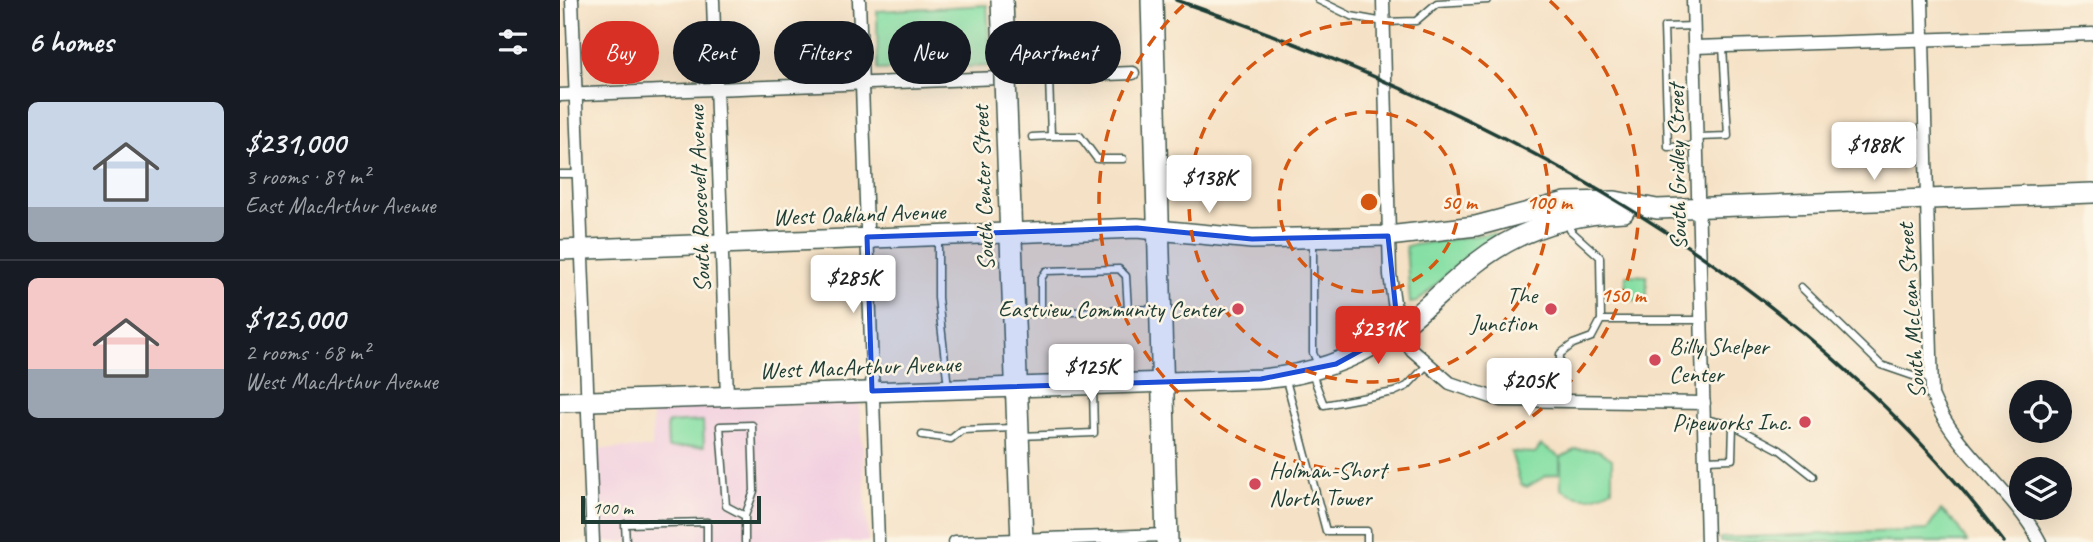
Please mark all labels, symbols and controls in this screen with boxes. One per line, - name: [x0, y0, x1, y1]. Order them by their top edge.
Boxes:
- chip: Buy: [581, 21, 659, 84]
- chip: Rent: [673, 21, 760, 84]
- chip: Filters: [774, 21, 874, 84]
- chip: New: [888, 21, 971, 84]
- chip: Apartment: [985, 21, 1121, 84]
- text: 6 homes: [28, 23, 113, 61]
- icon: filters: [494, 23, 532, 61]
- street label: South Gridley Street: [1660, 81, 1693, 250]
- street label: South Roosevelt Avenue: [681, 103, 717, 293]
- street label: South Center Street: [965, 103, 1001, 271]
- pin: $188K: [1825, 122, 1923, 182]
- text: $231,000: [245, 124, 345, 162]
- icon: home: [84, 130, 168, 214]
- text: $188K: [1847, 130, 1901, 159]
- pin: $138K: [1160, 156, 1258, 215]
- text: 3 rooms · 89 m²: [245, 162, 369, 191]
- text: $138K: [1182, 163, 1236, 192]
- text: 50 m: [1441, 189, 1479, 215]
- text: 100 m: [1526, 189, 1574, 215]
- centre of rings: [1357, 190, 1381, 214]
- text: East MacArthur Avenue: [245, 191, 436, 220]
- street label: West Oakland Avenue: [772, 196, 948, 232]
- street label: South McLean Street: [1890, 220, 1932, 400]
- pin: $285K: [804, 256, 902, 315]
- text: $285K: [827, 263, 879, 292]
- place label: The Junction: [1469, 280, 1539, 338]
- text: 150 m: [1600, 282, 1648, 308]
- place label: Eastview Community Center: [998, 294, 1226, 324]
- text: $125,000: [245, 300, 345, 338]
- marker: Eastview Community Center: [1230, 301, 1246, 317]
- marker: The Junction: [1543, 301, 1559, 317]
- icon: home: [84, 306, 168, 390]
- pin: $231K: [1329, 306, 1427, 366]
- text: $231K: [1351, 314, 1405, 343]
- place label: Billy Shelper Center: [1669, 331, 1771, 389]
- text: 2 rooms · 68 m²: [245, 338, 369, 367]
- pin: $125K: [1042, 344, 1140, 404]
- street label: West MacArthur Avenue: [759, 348, 963, 385]
- text: $125K: [1065, 352, 1117, 381]
- marker: Billy Shelper Center: [1647, 352, 1663, 368]
- pin: $205K: [1480, 358, 1578, 418]
- text: $205K: [1503, 366, 1555, 395]
- text: West MacArthur Avenue: [245, 367, 438, 396]
- map controls: [2009, 380, 2072, 520]
- button: locate: [2009, 380, 2072, 443]
- place label: Pipeworks Inc.: [1672, 407, 1791, 437]
- marker: Pipeworks Inc.: [1797, 414, 1813, 430]
- place label: Holman-Short North Tower: [1269, 455, 1389, 513]
- button: layers: [2009, 457, 2072, 520]
- marker: Holman-Short North Tower: [1247, 476, 1263, 492]
- scale bar: [581, 493, 761, 525]
- text: 100 m: [592, 496, 633, 520]

